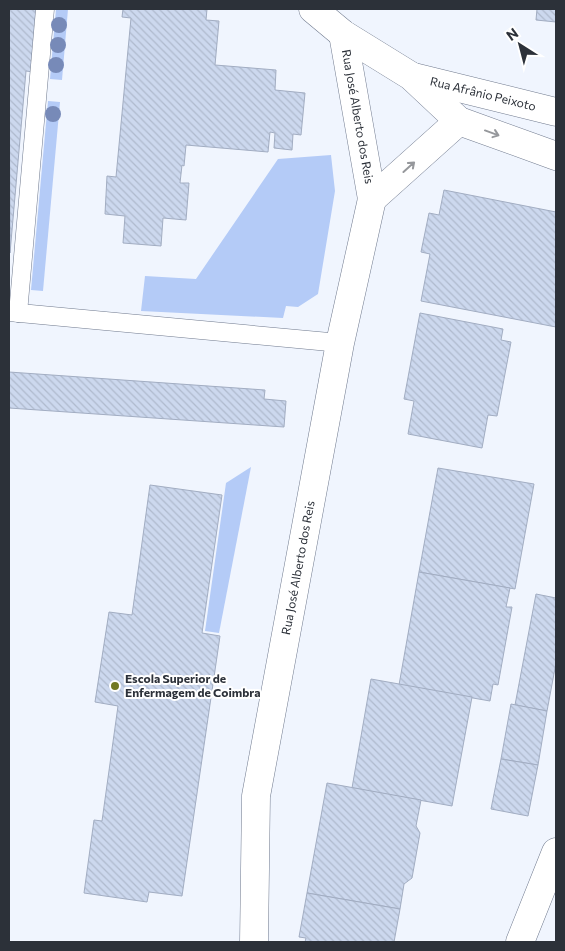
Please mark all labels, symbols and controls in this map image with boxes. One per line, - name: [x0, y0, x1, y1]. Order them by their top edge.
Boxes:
- north arrow: [495, 20, 545, 70]
- text: N: [503, 24, 521, 44]
- street label: Rua José Alberto dos Reis: [340, 48, 377, 185]
- street label: Rua Afrânio Peixoto: [429, 73, 538, 113]
- one-way arrow: [484, 129, 500, 138]
- one-way arrow: [402, 161, 415, 172]
- street label: Rua José Alberto dos Reis: [278, 499, 317, 636]
- place label: Escola Superior de Enfermagem de Coimbra: [125, 671, 261, 699]
- marker: Escola Superior de Enfermagem de Coimbra: [109, 680, 121, 692]

